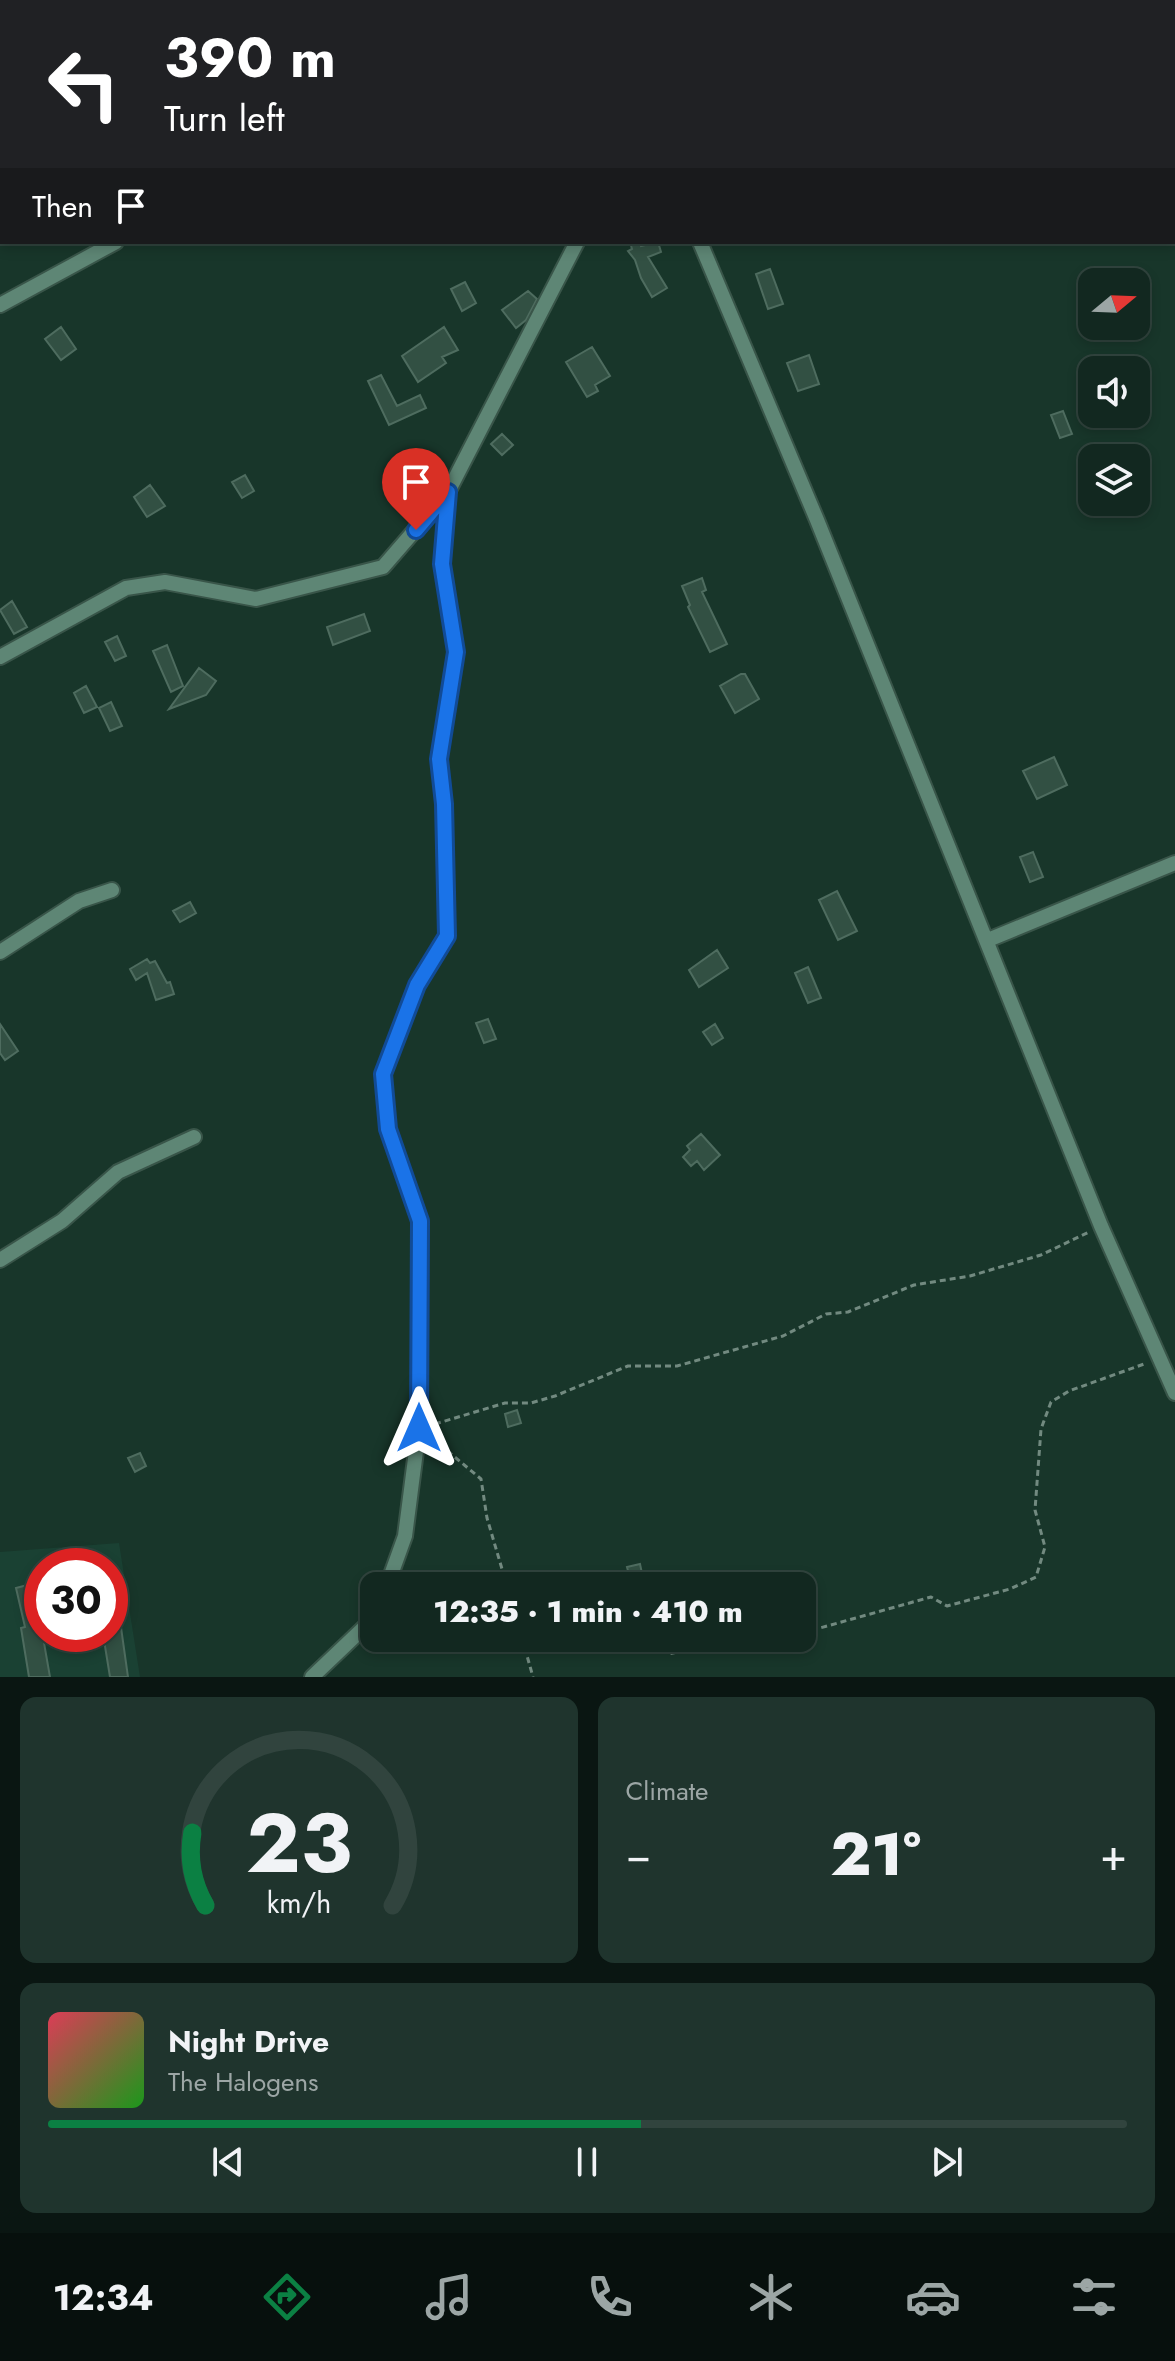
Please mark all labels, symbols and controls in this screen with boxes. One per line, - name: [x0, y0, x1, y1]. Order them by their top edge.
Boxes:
- text: 390 m: [164, 17, 336, 98]
- icon: left: [32, 32, 136, 136]
- text: Turn left: [164, 92, 285, 144]
- icon: arrive: [109, 184, 153, 228]
- text: Then: [32, 185, 93, 228]
- north arrow: [1078, 268, 1150, 340]
- map controls: [1078, 268, 1150, 516]
- button: sound: [1078, 356, 1150, 428]
- button: layers: [1078, 444, 1150, 516]
- pin: [382, 448, 450, 530]
- icon: arrive: [394, 460, 438, 504]
- position arrow: [377, 1386, 461, 1470]
- speed limit sign: 30: [24, 1548, 128, 1652]
- text: 12:35 · 1 min · 410 m: [433, 1590, 743, 1633]
- text: Climate: [626, 1772, 708, 1810]
- text: 23: [246, 1783, 352, 1903]
- text: 21°: [830, 1811, 921, 1898]
- text: −: [626, 1823, 651, 1887]
- text: +: [1100, 1823, 1127, 1887]
- text: km/h: [266, 1882, 331, 1924]
- text: Night Drive: [168, 2020, 329, 2063]
- text: The Halogens: [168, 2063, 319, 2101]
- icon: previous: [206, 2140, 250, 2184]
- icon: pause: [565, 2140, 609, 2184]
- icon: next: [925, 2140, 969, 2184]
- icon: directions: [259, 2269, 315, 2325]
- icon: music: [421, 2269, 477, 2325]
- icon: phone: [582, 2269, 638, 2325]
- icon: climate: [743, 2269, 799, 2325]
- icon: car: [905, 2269, 961, 2325]
- icon: filters: [1066, 2269, 1122, 2325]
- text: 12:34: [53, 2271, 154, 2323]

